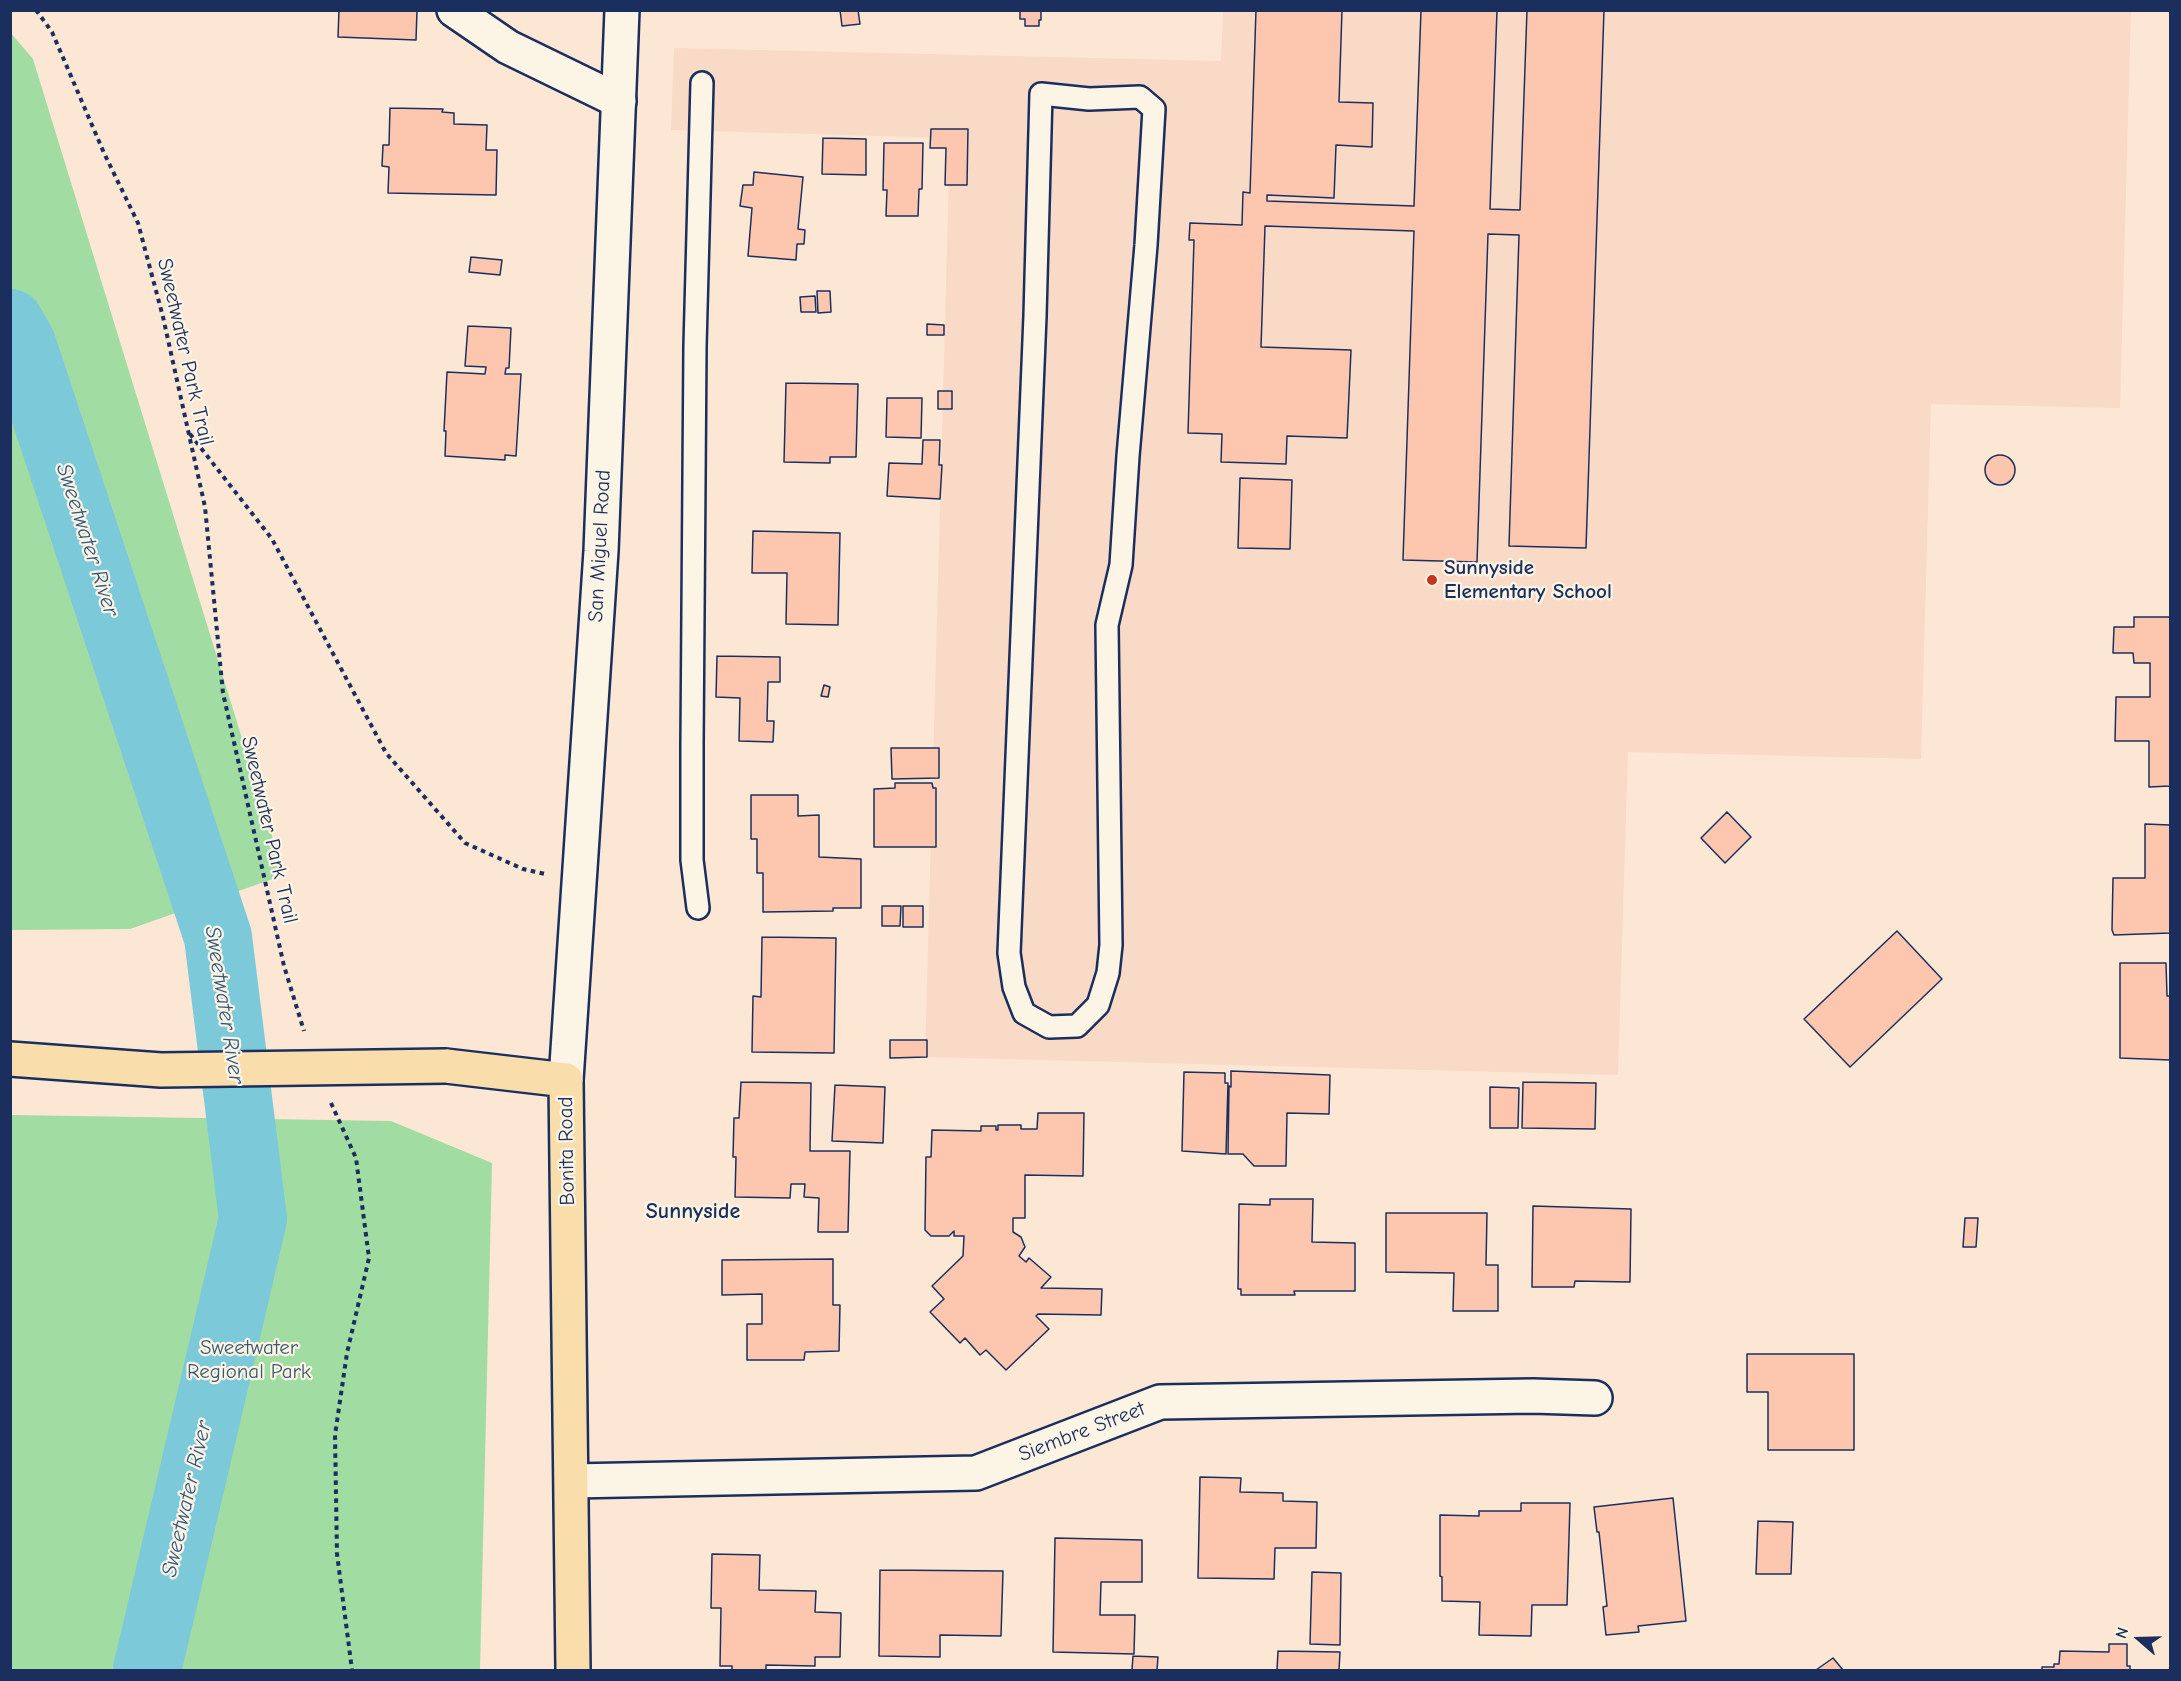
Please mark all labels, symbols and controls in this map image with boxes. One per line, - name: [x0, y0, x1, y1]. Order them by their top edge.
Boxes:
- street label: Sweetwater Park Trail: [151, 256, 219, 448]
- water label: Sweetwater River: [50, 460, 124, 620]
- street label: San Miguel Road: [583, 469, 617, 623]
- place label: Sunnyside Elementary School: [1444, 555, 1612, 605]
- marker: Sunnyside Elementary School: [1425, 573, 1439, 587]
- street label: Sweetwater Park Trail: [235, 734, 303, 926]
- water label: Sweetwater River: [199, 924, 249, 1086]
- street label: Bonita Road: [553, 1096, 581, 1206]
- district label: Sunnyside: [646, 1199, 740, 1225]
- park label: Sweetwater Regional Park: [187, 1335, 311, 1385]
- street label: Siembre Street: [1015, 1396, 1149, 1468]
- water label: Sweetwater River: [156, 1418, 218, 1580]
- north arrow: [2109, 1609, 2169, 1669]
- text: N: [2112, 1625, 2132, 1641]

